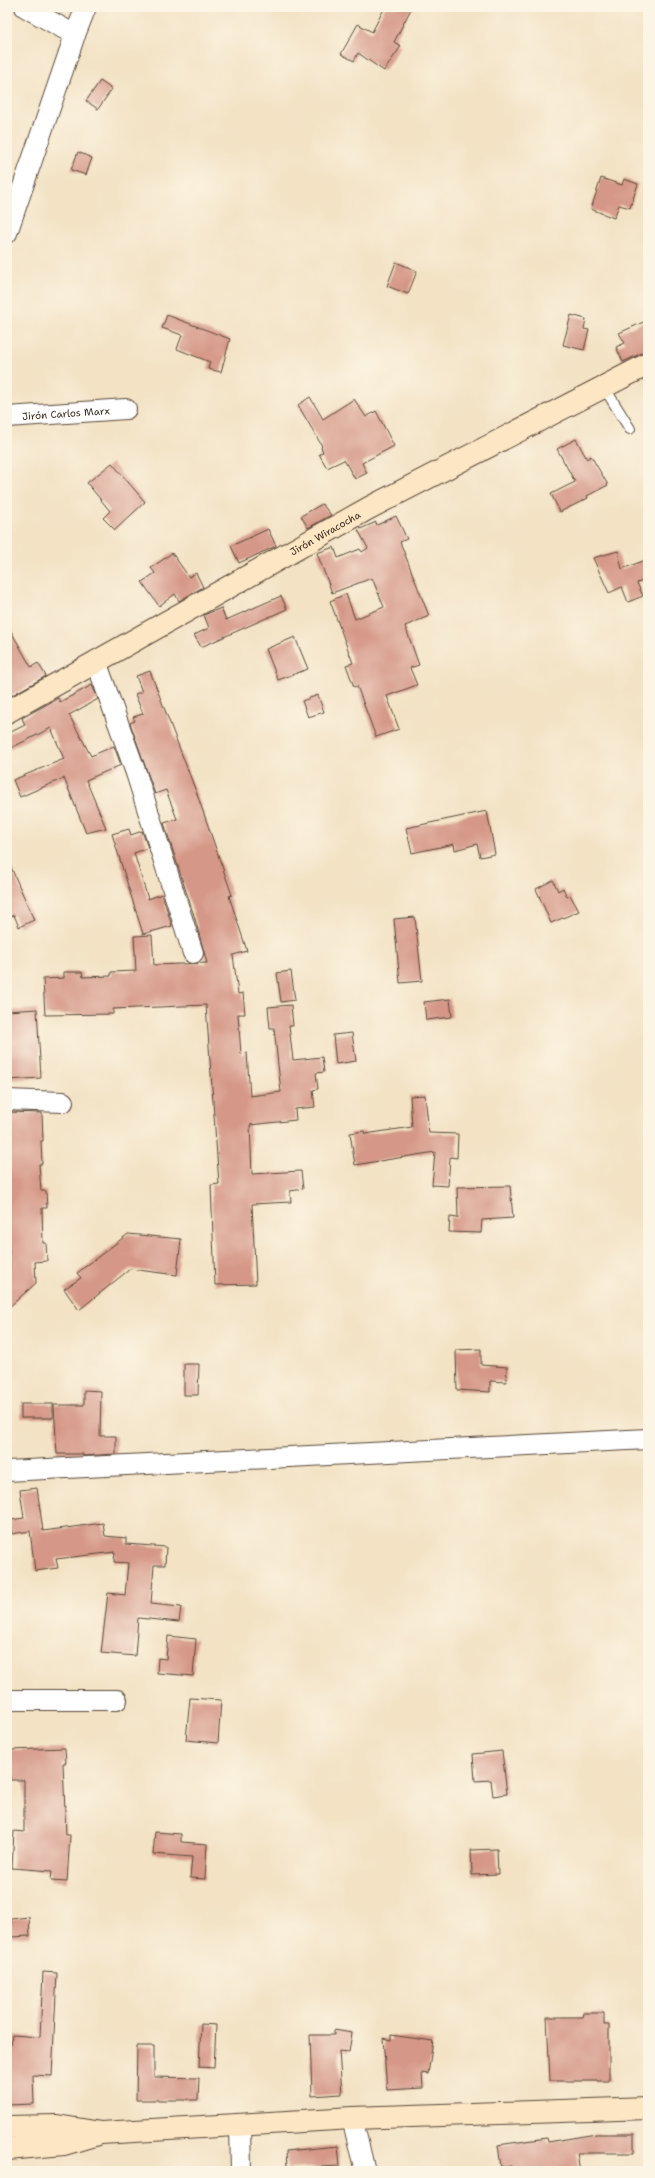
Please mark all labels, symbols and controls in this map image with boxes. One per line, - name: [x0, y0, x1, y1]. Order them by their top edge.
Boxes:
- street label: Jirón Carlos Marx: [22, 404, 110, 423]
- street label: Jirón Wiracocha: [288, 508, 363, 558]

